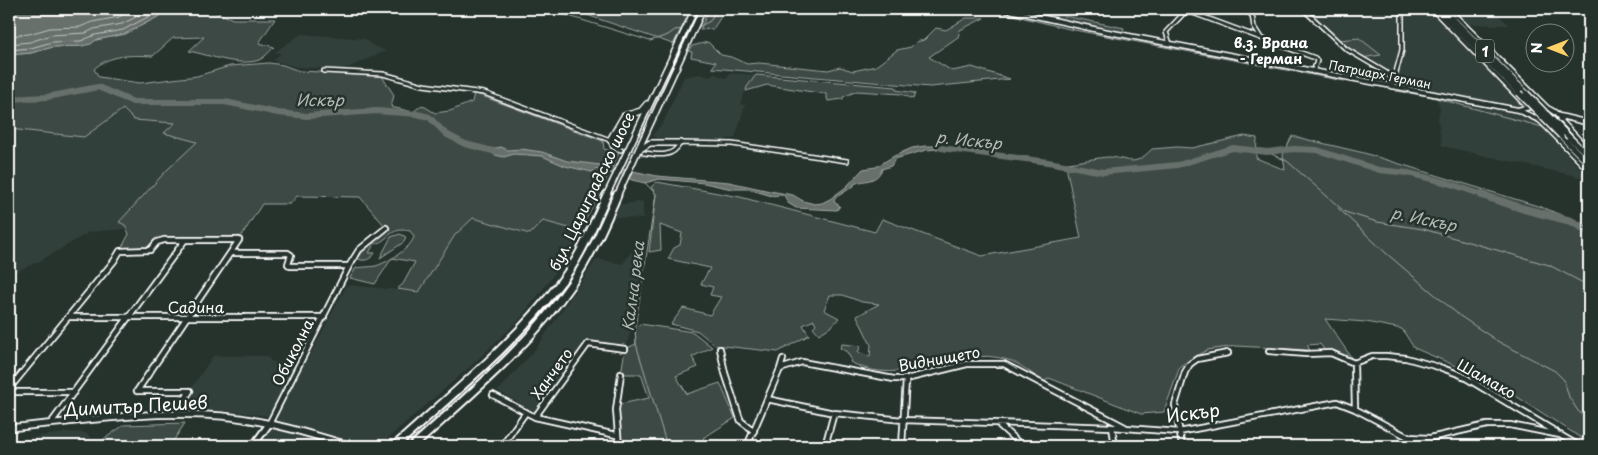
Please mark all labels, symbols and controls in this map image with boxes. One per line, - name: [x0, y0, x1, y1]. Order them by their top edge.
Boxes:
- north arrow: [1526, 22, 1576, 72]
- district label: в.з. Врана - Герман: [1234, 32, 1309, 69]
- road number: 1: [1476, 40, 1494, 62]
- text: N: [1526, 42, 1547, 54]
- street label: Патриарх Герман: [1327, 55, 1433, 93]
- water label: Искър: [296, 87, 345, 111]
- street label: бул. Цариградско шосе: [542, 108, 640, 274]
- water label: р. Искър: [935, 124, 1004, 155]
- water label: р. Искър: [1389, 199, 1460, 237]
- water label: Кална река: [615, 239, 650, 332]
- street label: Садина: [168, 295, 225, 318]
- street label: Обиколна: [265, 314, 319, 390]
- street label: Виднището: [896, 339, 982, 377]
- street label: Ханчето: [524, 343, 578, 403]
- street label: Шамако: [1453, 352, 1521, 404]
- street label: Димитър Пешев: [62, 388, 209, 422]
- street label: Искър: [1165, 395, 1221, 429]

